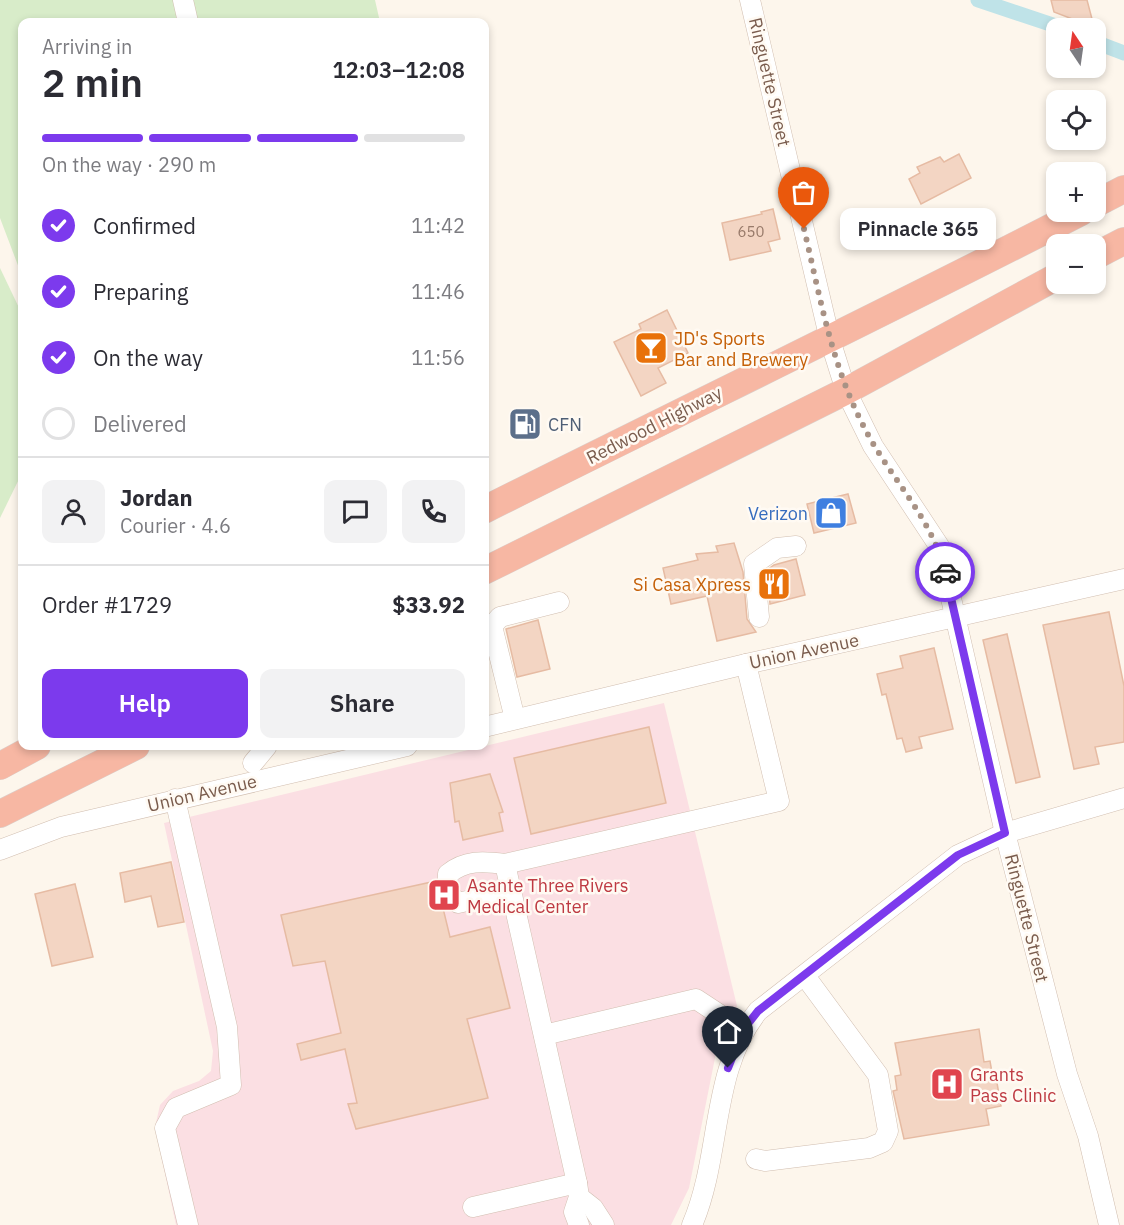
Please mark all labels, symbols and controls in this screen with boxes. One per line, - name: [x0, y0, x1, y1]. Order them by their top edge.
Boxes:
- street label: Ringuette Street: [744, 15, 796, 149]
- north arrow: [1046, 18, 1106, 78]
- map controls: [1046, 18, 1106, 294]
- text: Arriving in: [42, 33, 132, 60]
- text: 12:03–12:08: [332, 55, 465, 84]
- text: 2 min: [42, 57, 143, 108]
- button: locate: [1046, 90, 1106, 150]
- text: On the way · 290 m: [42, 151, 216, 178]
- button: +: [1046, 162, 1106, 222]
- pin: [778, 167, 829, 229]
- icon: bag: [787, 176, 820, 209]
- callout: Pinnacle 365: [840, 208, 996, 250]
- icon: check: [42, 209, 75, 242]
- text: Confirmed: [93, 211, 196, 240]
- text: 11:42: [411, 212, 465, 239]
- text: Pinnacle 365: [857, 215, 979, 242]
- house number: 650: [737, 222, 765, 241]
- button: −: [1046, 234, 1106, 294]
- icon: check: [42, 275, 75, 308]
- text: Preparing: [93, 277, 188, 306]
- text: 11:46: [411, 278, 465, 305]
- place label: JD's Sports Bar and Brewery: [674, 327, 808, 371]
- bar icon: JD's Sports Bar and Brewery: [633, 330, 669, 366]
- icon: check: [42, 341, 75, 374]
- text: On the way: [93, 343, 203, 372]
- text: 11:56: [411, 344, 465, 371]
- street label: Redwood Highway: [582, 381, 726, 469]
- fuel station icon: CFN: [507, 406, 543, 442]
- text: Delivered: [93, 409, 187, 438]
- place label: CFN: [548, 413, 582, 436]
- button: person: [42, 480, 105, 543]
- button: chat: [324, 480, 387, 543]
- button: phone: [402, 480, 465, 543]
- text: Jordan: [120, 483, 193, 512]
- shop icon: Verizon: [813, 495, 849, 531]
- place label: Verizon: [748, 502, 808, 525]
- text: Courier · 4.6: [120, 512, 231, 539]
- courier: [915, 542, 975, 602]
- icon: car: [929, 556, 962, 589]
- restaurant icon: Si Casa Xpress: [756, 566, 792, 602]
- place label: Si Casa Xpress: [633, 573, 751, 596]
- text: Order #1729: [42, 590, 172, 619]
- text: $33.92: [392, 590, 465, 619]
- street label: Union Avenue: [747, 628, 861, 674]
- button: Help: [42, 669, 248, 738]
- button: Share: [260, 669, 465, 738]
- street label: Union Avenue: [145, 769, 259, 817]
- street label: Ringuette Street: [1000, 851, 1054, 985]
- place label: Asante Three Rivers Medical Center: [467, 874, 629, 918]
- hospital icon: Asante Three Rivers Medical Center: [426, 877, 462, 913]
- pin: [702, 1006, 753, 1068]
- icon: home: [711, 1015, 744, 1048]
- place label: Grants Pass Clinic: [970, 1063, 1056, 1107]
- hospital icon: Grants Pass Clinic: [929, 1066, 965, 1102]

